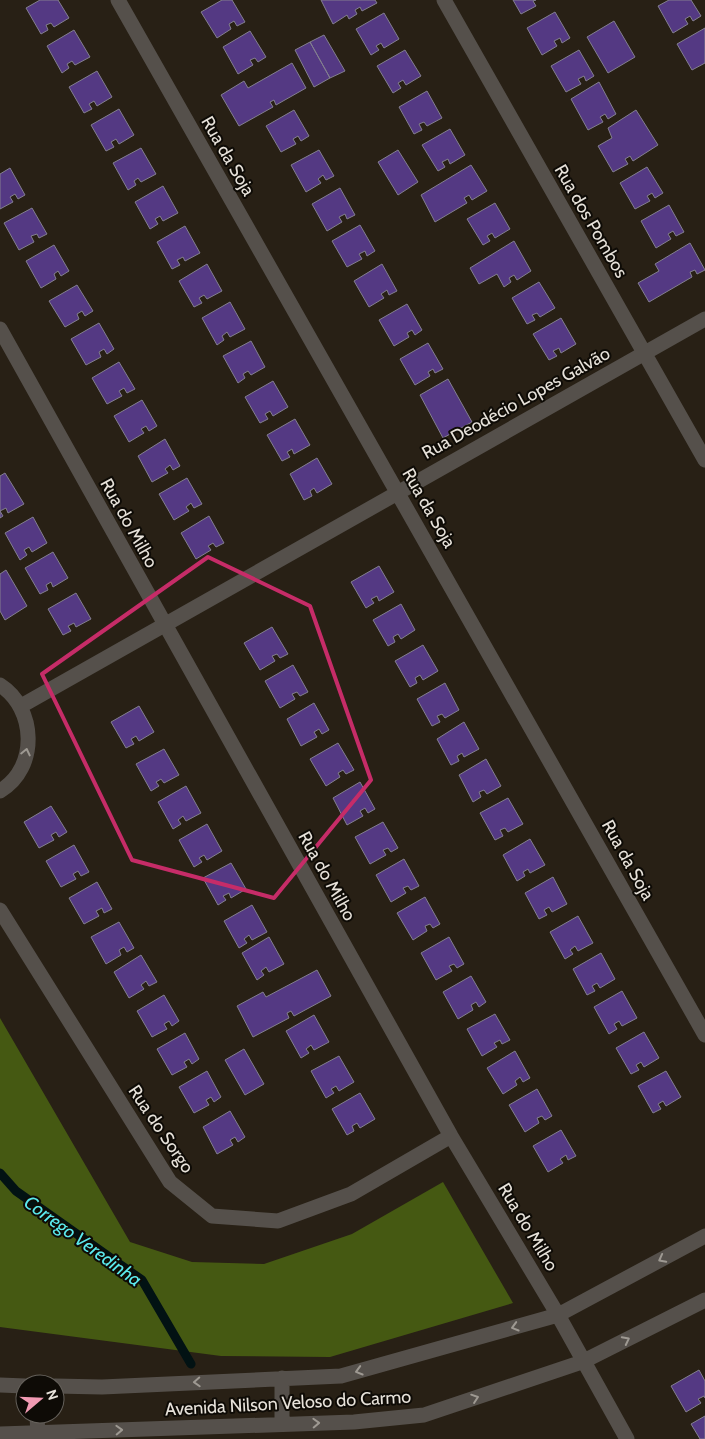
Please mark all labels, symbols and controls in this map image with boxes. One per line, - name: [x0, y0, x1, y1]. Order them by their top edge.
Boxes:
- street label: Rua da Soja: [196, 112, 260, 200]
- street label: Rua dos Pombos: [550, 160, 632, 282]
- street label: Rua Deodécio Lopes Galvão: [418, 342, 614, 464]
- street label: Rua da Soja: [397, 464, 461, 552]
- street label: Rua do Milho: [95, 474, 163, 572]
- one-way arrow: [20, 748, 31, 757]
- street label: Rua da Soja: [597, 816, 659, 904]
- street label: Rua do Milho: [293, 827, 361, 925]
- street label: Rua do Sorgo: [123, 1081, 199, 1177]
- street label: Rua do Milho: [493, 1179, 563, 1275]
- water label: Corrego Veredinha: [20, 1191, 146, 1291]
- one-way arrow: [658, 1253, 667, 1263]
- one-way arrow: [512, 1321, 520, 1331]
- one-way arrow: [621, 1336, 630, 1346]
- one-way arrow: [355, 1365, 363, 1375]
- north arrow: [15, 1374, 65, 1424]
- one-way arrow: [193, 1377, 201, 1388]
- street label: Avenida Nilson Veloso do Carmo: [164, 1386, 412, 1420]
- text: N: [42, 1387, 62, 1402]
- one-way arrow: [471, 1393, 479, 1403]
- one-way arrow: [312, 1418, 320, 1428]
- one-way arrow: [115, 1425, 123, 1435]

